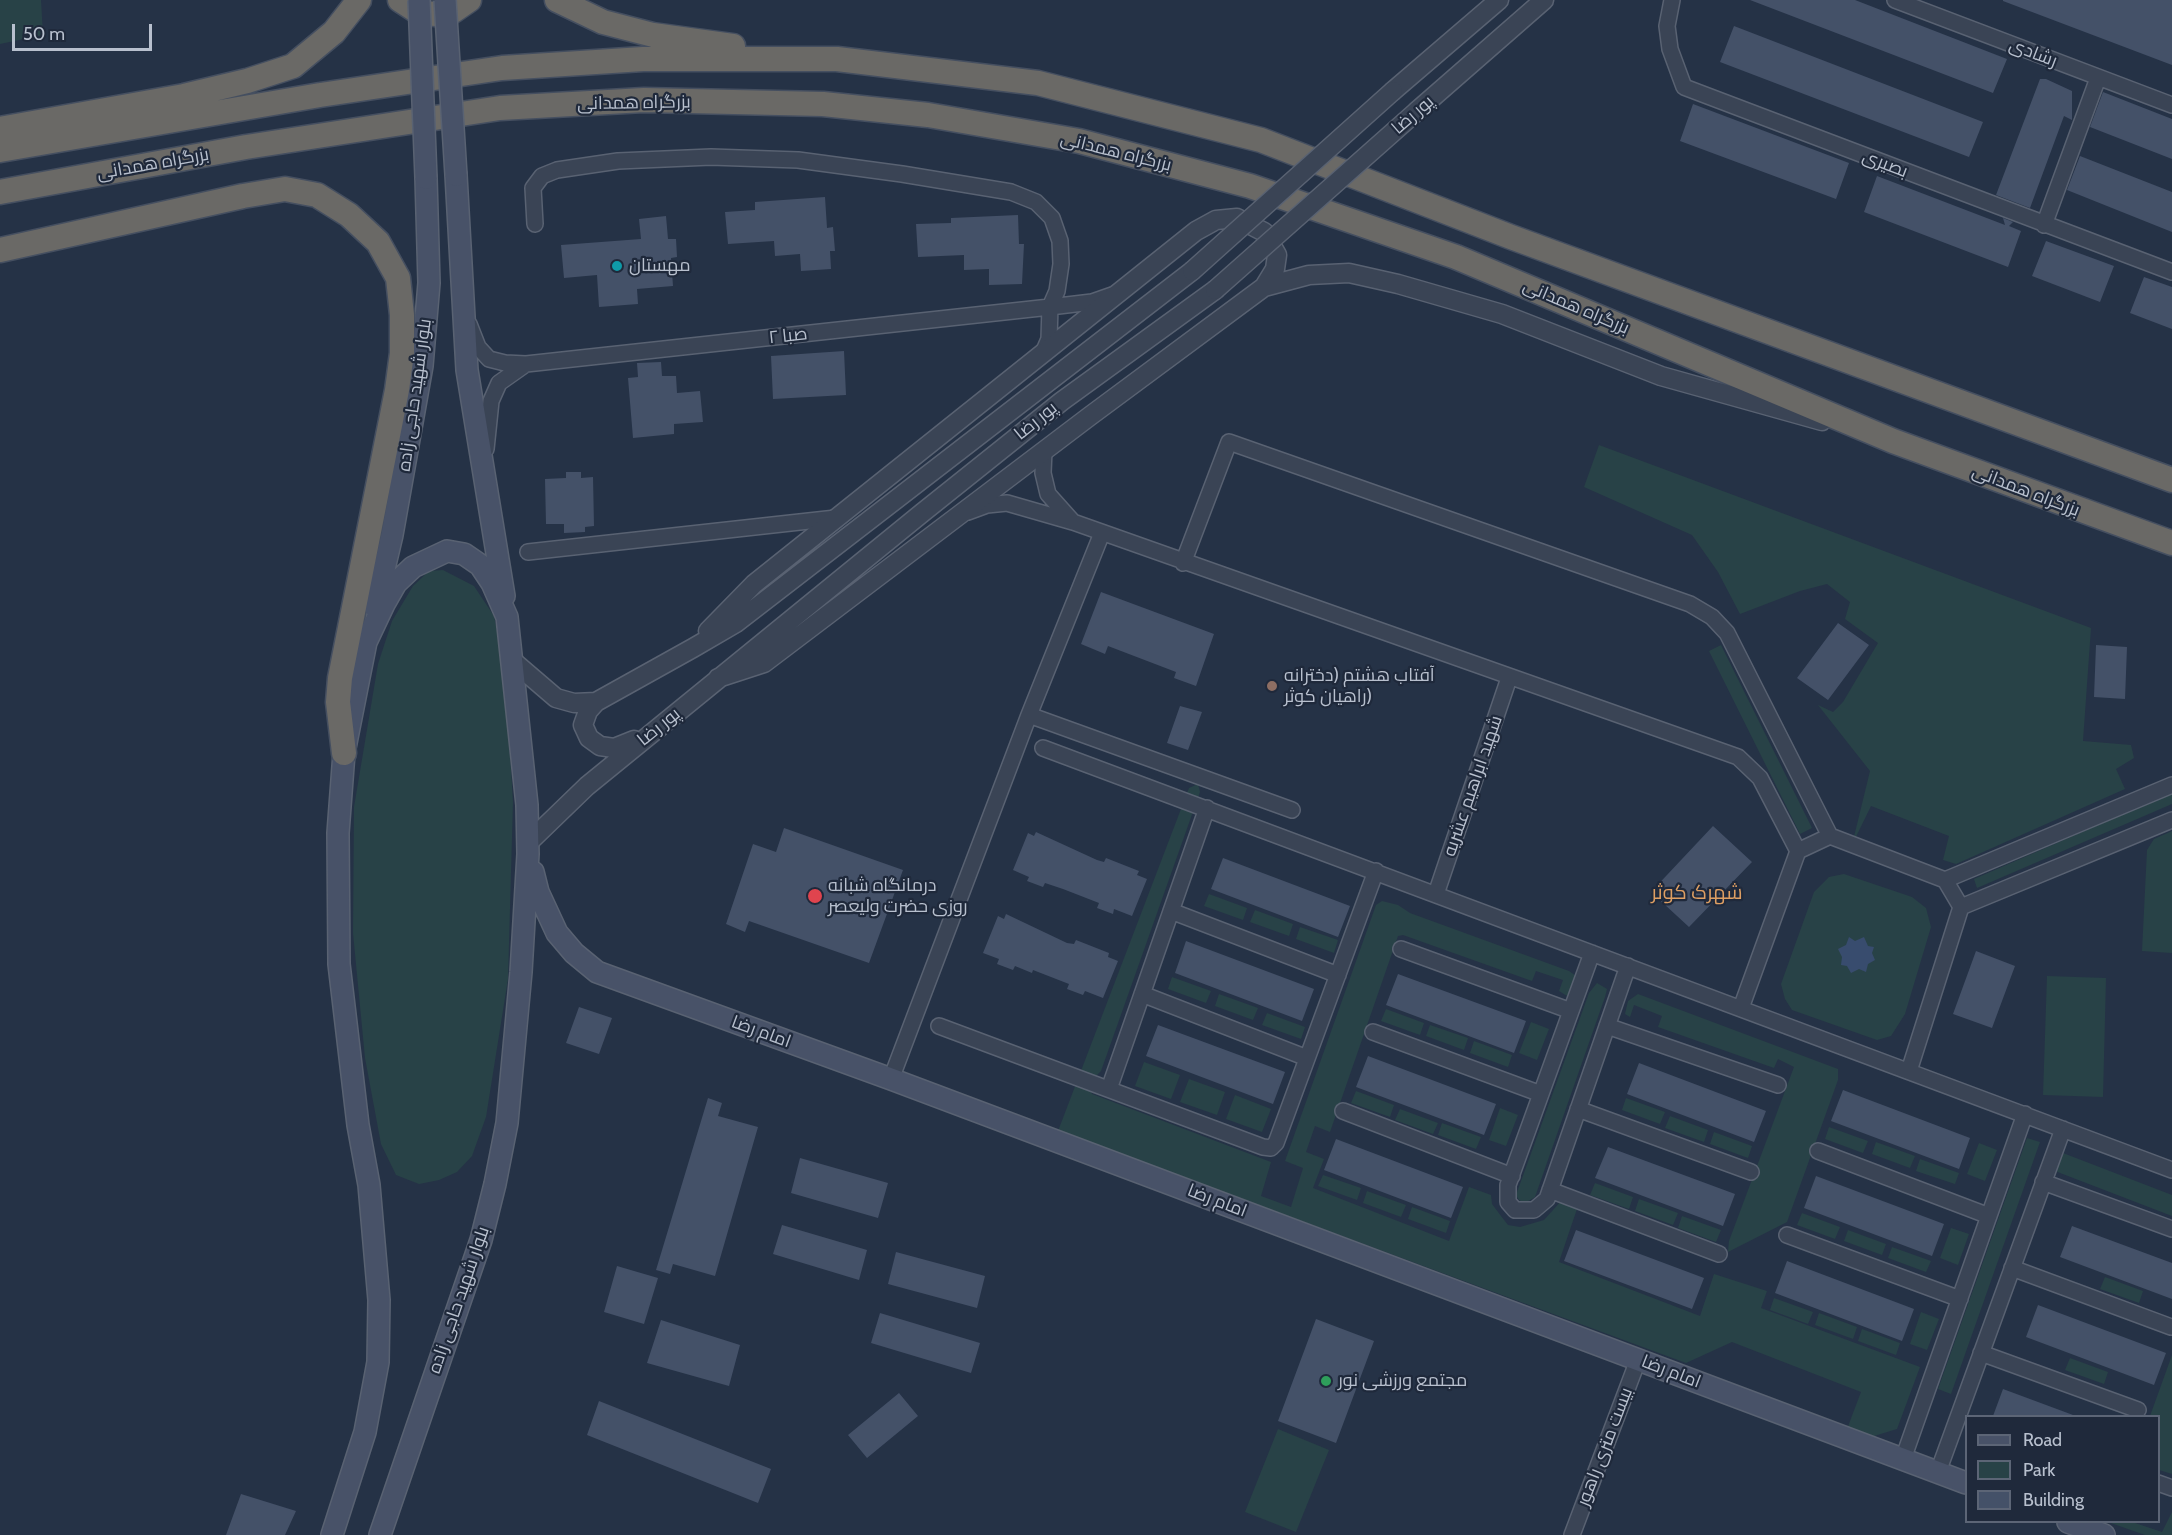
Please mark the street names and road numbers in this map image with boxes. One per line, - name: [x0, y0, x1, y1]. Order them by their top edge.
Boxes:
- street label: رشادی: [2006, 34, 2060, 72]
- street label: بزرگراه همدانی: [577, 91, 691, 115]
- street label: پور رضا: [1388, 91, 1438, 139]
- street label: بزرگراه همدانی: [1058, 128, 1174, 176]
- street label: بزرگراه همدانی: [95, 144, 211, 184]
- street label: بصیری: [1859, 145, 1911, 183]
- street label: بزرگراه همدانی: [1520, 275, 1632, 339]
- street label: بلوار شهید حاجی زاده: [394, 317, 436, 473]
- street label: صبا ۲: [768, 323, 808, 349]
- street label: پور رضا: [1010, 397, 1062, 445]
- street label: بزرگراه همدانی: [1969, 461, 2083, 521]
- street label: پور رضا: [633, 703, 685, 751]
- street label: شهید ابراهیم عشریه: [1439, 713, 1507, 859]
- street label: امام رضا: [728, 1011, 794, 1053]
- street label: امام رضا: [1184, 1180, 1250, 1222]
- street label: بلوار شهید حاجی زاده: [424, 1224, 494, 1376]
- street label: امام رضا: [1638, 1351, 1704, 1393]
- street label: بیست متری راهور: [1572, 1384, 1638, 1510]

